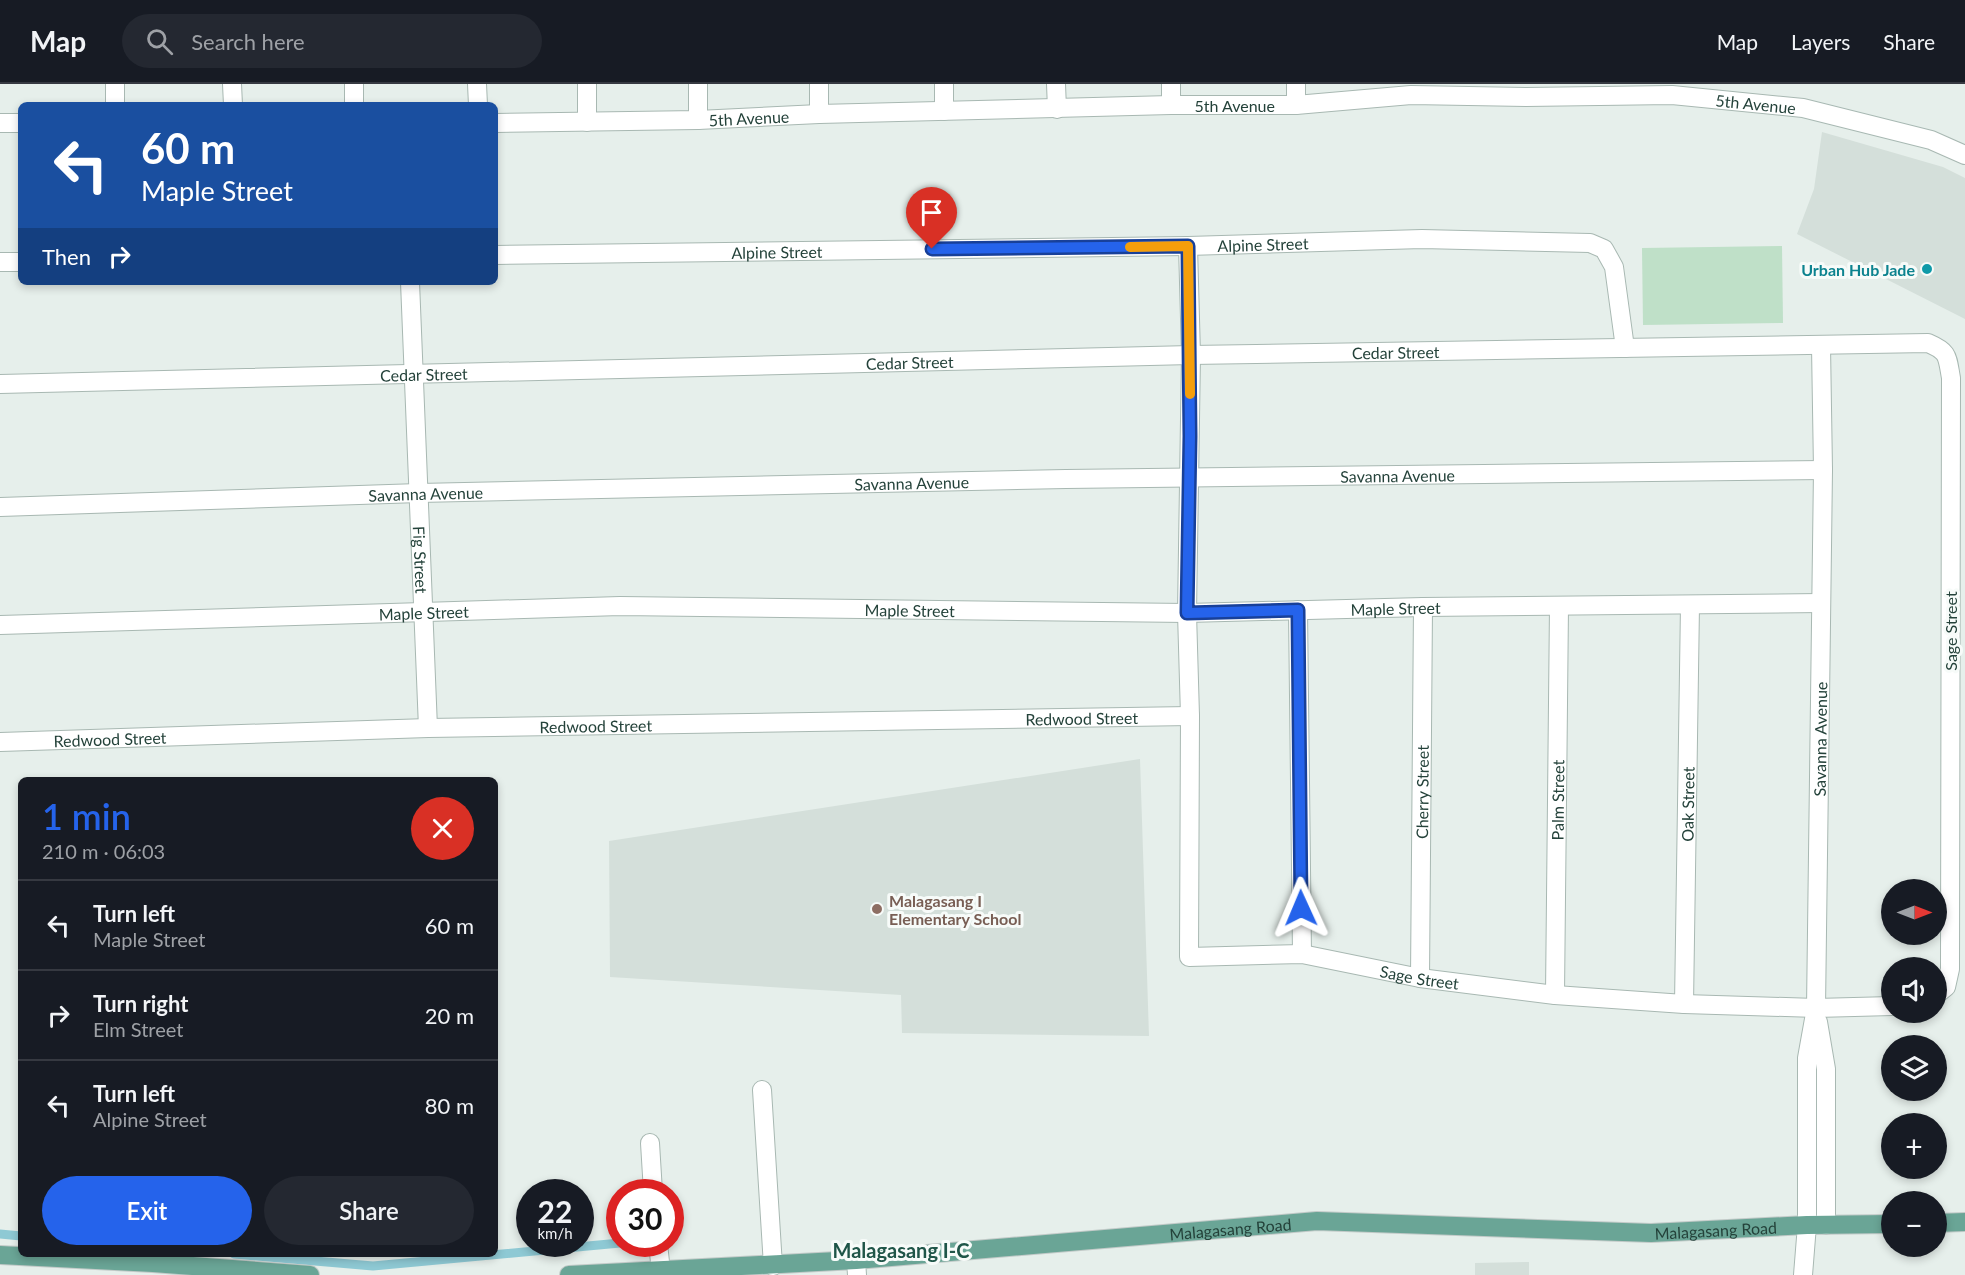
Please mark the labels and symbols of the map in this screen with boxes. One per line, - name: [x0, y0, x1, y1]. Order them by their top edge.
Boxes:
- street label: 5th Avenue: [1715, 90, 1797, 117]
- street label: 5th Avenue: [1194, 96, 1275, 115]
- street label: 5th Avenue: [708, 106, 790, 129]
- pin: [906, 187, 957, 249]
- street label: Alpine Street: [1217, 233, 1309, 255]
- street label: Alpine Street: [731, 241, 823, 261]
- place label: Urban Hub Jade: [1801, 260, 1915, 279]
- marker: Urban Hub Jade: [1920, 262, 1934, 276]
- street label: Cedar Street: [1352, 341, 1440, 362]
- street label: Cedar Street: [866, 351, 954, 372]
- street label: Cedar Street: [380, 363, 468, 384]
- street label: Savanna Avenue: [1340, 465, 1455, 485]
- street label: Savanna Avenue: [854, 472, 969, 493]
- street label: Savanna Avenue: [368, 482, 483, 504]
- street label: Fig Street: [410, 526, 432, 594]
- street label: Sage Street: [1941, 591, 1960, 671]
- street label: Maple Street: [1350, 597, 1441, 618]
- street label: Maple Street: [865, 600, 955, 620]
- street label: Maple Street: [378, 601, 469, 623]
- street label: Savanna Avenue: [1809, 681, 1830, 797]
- street label: Redwood Street: [1025, 707, 1138, 728]
- street label: Redwood Street: [539, 715, 653, 736]
- street label: Redwood Street: [53, 727, 167, 750]
- street label: Cherry Street: [1412, 745, 1431, 839]
- street label: Palm Street: [1547, 759, 1567, 840]
- street label: Oak Street: [1677, 766, 1697, 842]
- position arrow: [1269, 876, 1333, 940]
- north arrow: [1881, 879, 1947, 945]
- place label: Malagasang I Elementary School: [889, 891, 1021, 928]
- marker: Malagasang I Elementary School: [870, 902, 884, 916]
- street label: Sage Street: [1379, 961, 1460, 992]
- speed limit sign: 30: [606, 1179, 684, 1257]
- street label: Malagasang Road: [1169, 1214, 1292, 1243]
- street label: Malagasang Road: [1654, 1217, 1777, 1242]
- district label: Malagasang I-C: [833, 1238, 969, 1262]

